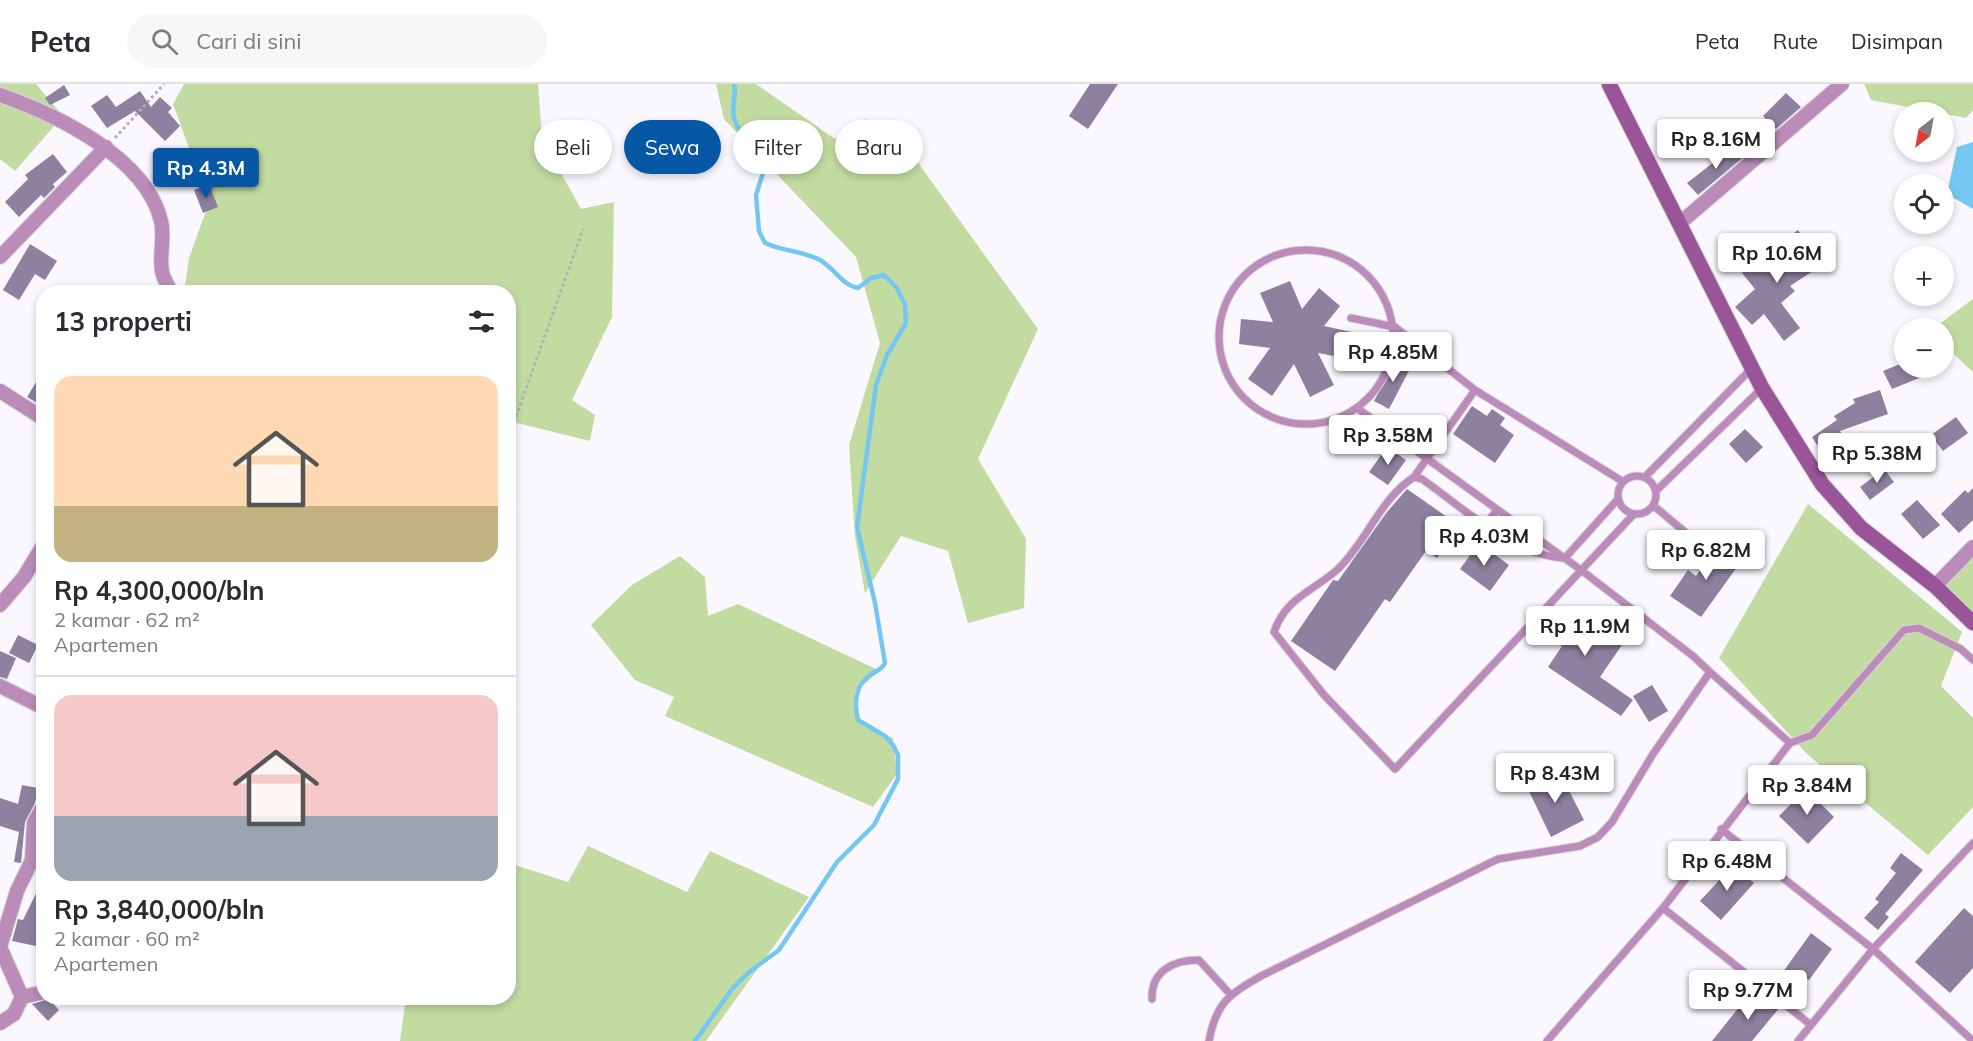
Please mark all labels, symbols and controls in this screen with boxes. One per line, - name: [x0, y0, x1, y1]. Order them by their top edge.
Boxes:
- search box: [127, 14, 547, 68]
- text: Peta: [30, 24, 91, 59]
- icon: search: [148, 25, 181, 58]
- text: Cari di sini: [196, 27, 302, 55]
- text: Peta: [1695, 28, 1740, 54]
- text: Rute: [1773, 28, 1818, 54]
- text: Disimpan: [1851, 28, 1943, 54]
- north arrow: [1894, 102, 1954, 162]
- map controls: [1894, 102, 1954, 378]
- pin: Rp 8.16M: [1654, 119, 1778, 170]
- chip: Beli: [534, 120, 612, 174]
- chip: Sewa: [624, 120, 721, 174]
- chip: Filter: [733, 120, 823, 174]
- chip: Baru: [835, 120, 923, 174]
- text: Rp 8.16M: [1671, 126, 1761, 151]
- pin: Rp 4.3M: [151, 148, 261, 199]
- text: Rp 4.3M: [167, 155, 245, 180]
- button: locate: [1894, 174, 1954, 234]
- pin: Rp 10.6M: [1715, 233, 1839, 284]
- text: Rp 10.6M: [1732, 240, 1822, 265]
- button: +: [1894, 246, 1954, 306]
- text: 13 properti: [54, 305, 192, 338]
- icon: filters: [465, 305, 498, 338]
- button: −: [1894, 318, 1954, 378]
- pin: Rp 4.85M: [1331, 332, 1455, 383]
- text: Rp 4.85M: [1348, 339, 1438, 364]
- icon: home: [222, 415, 330, 523]
- pin: Rp 3.58M: [1326, 415, 1450, 466]
- text: Rp 3.58M: [1343, 422, 1433, 447]
- pin: Rp 5.38M: [1815, 433, 1939, 484]
- text: Rp 5.38M: [1832, 440, 1922, 465]
- pin: Rp 4.03M: [1422, 516, 1546, 567]
- text: Rp 4.03M: [1439, 523, 1529, 548]
- pin: Rp 6.82M: [1644, 530, 1768, 581]
- text: Rp 6.82M: [1661, 537, 1751, 562]
- text: Rp 4,300,000/bln: [54, 574, 264, 607]
- pin: Rp 11.9M: [1523, 606, 1647, 657]
- text: 2 kamar · 62 m²: [54, 607, 200, 632]
- text: Rp 11.9M: [1540, 613, 1630, 638]
- text: Apartemen: [54, 632, 158, 657]
- icon: home: [222, 734, 330, 842]
- pin: Rp 8.43M: [1493, 753, 1617, 804]
- text: Rp 8.43M: [1510, 760, 1600, 785]
- pin: Rp 3.84M: [1745, 765, 1869, 816]
- text: Rp 3.84M: [1762, 772, 1852, 797]
- pin: Rp 6.48M: [1665, 841, 1789, 892]
- text: Rp 6.48M: [1682, 848, 1772, 873]
- text: Rp 3,840,000/bln: [54, 893, 264, 926]
- text: 2 kamar · 60 m²: [54, 926, 200, 951]
- text: Apartemen: [54, 951, 158, 976]
- pin: Rp 9.77M: [1686, 970, 1810, 1021]
- text: Rp 9.77M: [1703, 977, 1793, 1002]

